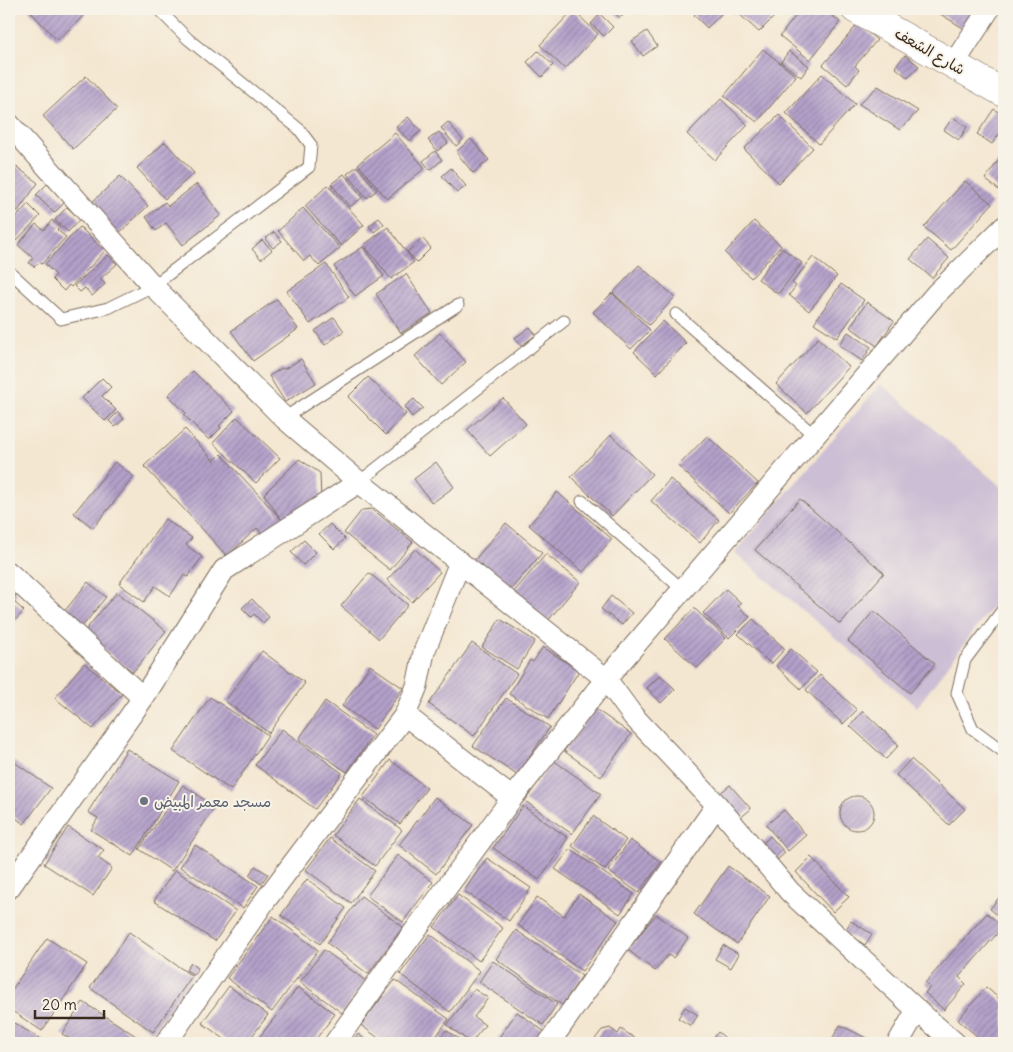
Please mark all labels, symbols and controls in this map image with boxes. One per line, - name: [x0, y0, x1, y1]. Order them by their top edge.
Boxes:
- street label: شارع الشعف: [891, 23, 968, 80]
- place label: مسجد معمر المبيض: [154, 792, 271, 811]
- marker: مسجد معمر المبيض: [138, 795, 150, 807]
- scale bar: [35, 987, 104, 1019]
- text: 20 m: [42, 995, 77, 1014]

